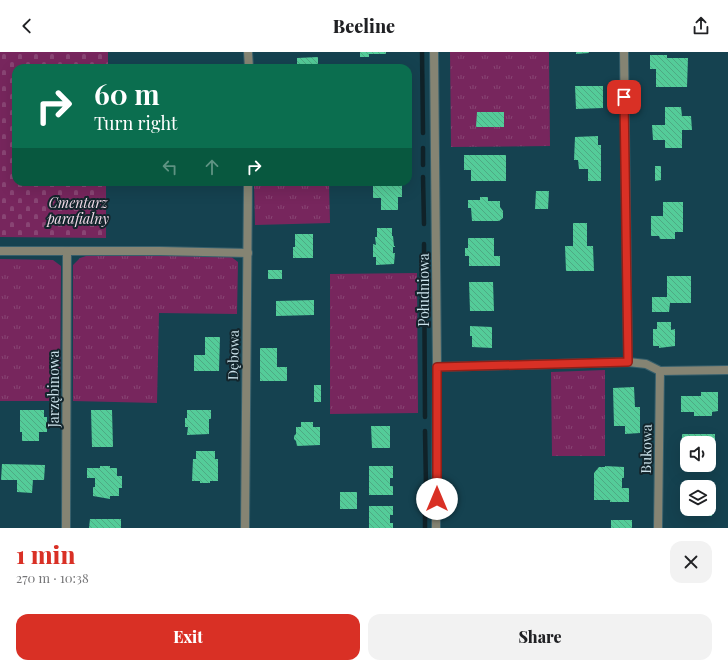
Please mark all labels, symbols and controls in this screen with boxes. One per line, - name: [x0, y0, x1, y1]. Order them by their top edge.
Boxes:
- text: Beeline: [333, 14, 395, 38]
- icon: back: [16, 15, 38, 37]
- icon: share: [690, 15, 712, 37]
- text: 60 m: [94, 75, 160, 112]
- icon: right: [28, 80, 80, 132]
- pin: [607, 80, 641, 114]
- icon: arrive: [613, 86, 635, 108]
- text: Turn right: [94, 111, 177, 135]
- icon: left: [159, 156, 181, 178]
- icon: ahead: [201, 156, 223, 178]
- icon: right: [243, 156, 265, 178]
- park label: Cmentarz parafialny: [46, 193, 109, 228]
- street label: Południowa: [414, 253, 433, 327]
- street label: Dębowa: [223, 330, 243, 380]
- street label: Jarzębinowa: [44, 351, 63, 428]
- street label: Bukowa: [636, 424, 656, 474]
- map controls: [680, 436, 716, 516]
- button: sound: [680, 436, 716, 472]
- position arrow: [416, 478, 458, 520]
- button: layers: [680, 480, 716, 516]
- text: 1 min: [16, 538, 75, 570]
- button: close: [670, 541, 712, 583]
- text: 270 m · 10:38: [16, 569, 89, 586]
- button: Exit: [16, 614, 360, 660]
- button: Share: [368, 614, 712, 660]

